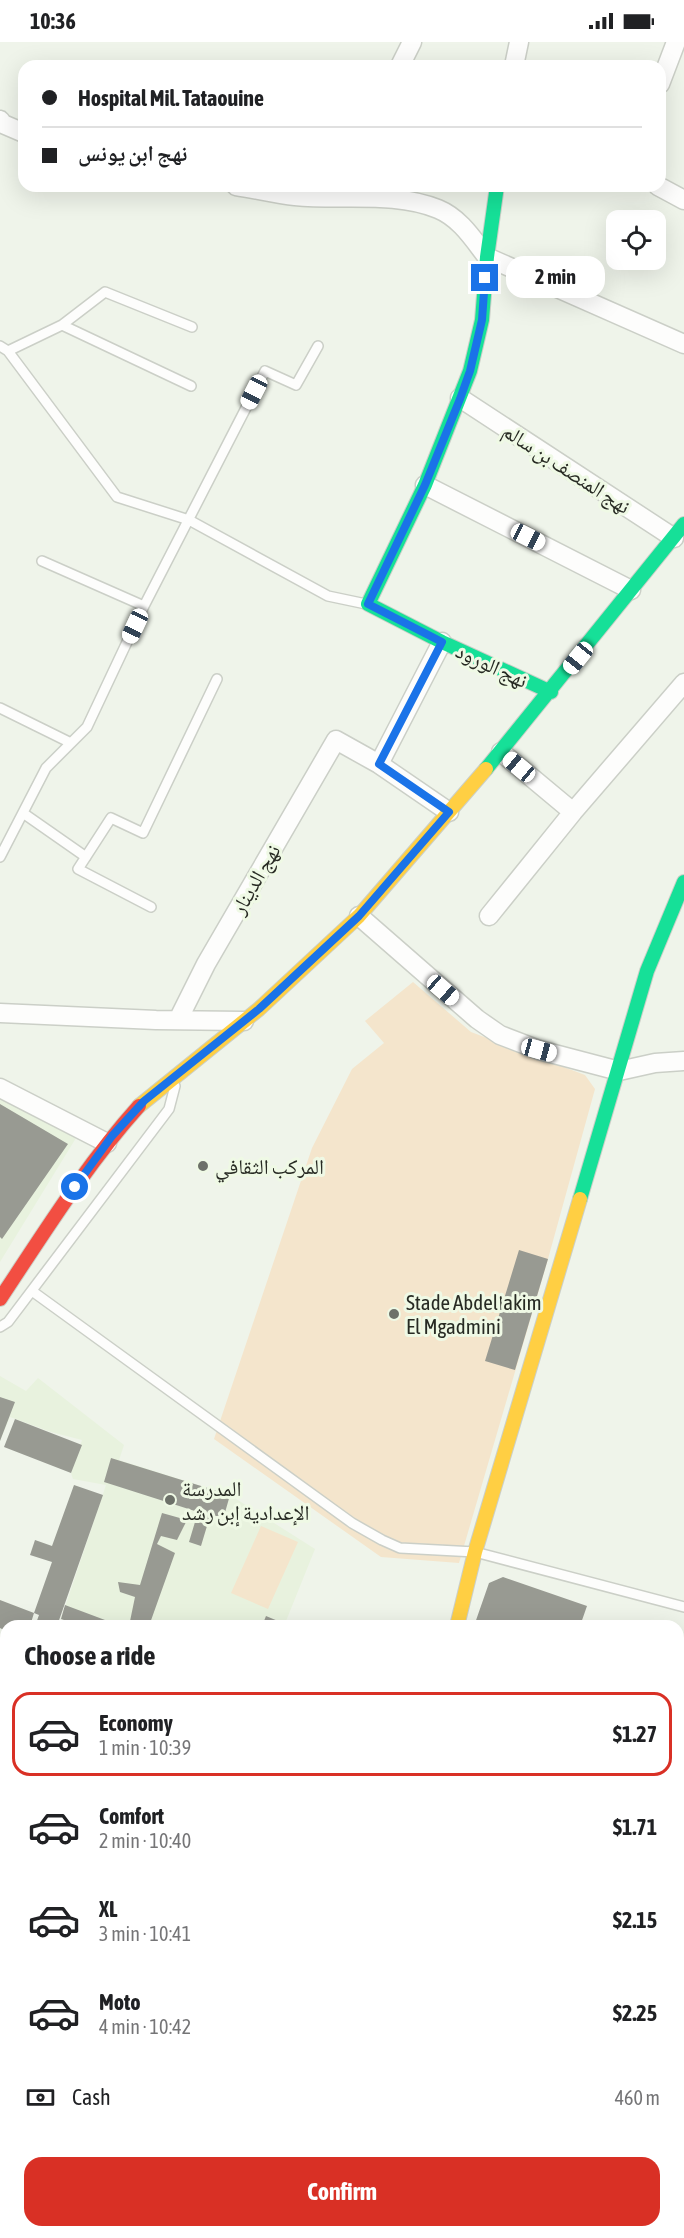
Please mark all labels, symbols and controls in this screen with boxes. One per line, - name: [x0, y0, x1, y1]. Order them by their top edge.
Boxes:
- text: 10:36: [30, 8, 76, 34]
- text: Hospital Mil. Tataouine: [78, 85, 264, 111]
- text: نهج ابن يونس: [78, 140, 187, 166]
- map controls: [606, 210, 666, 270]
- button: locate: [606, 210, 666, 270]
- callout: 2 min: [506, 257, 605, 299]
- route end: [471, 264, 498, 291]
- text: 2 min: [535, 265, 576, 288]
- car: [238, 372, 270, 412]
- street label: نهج المنصف بن سالم: [497, 418, 635, 521]
- car: [508, 521, 548, 553]
- car: [119, 606, 151, 646]
- street label: نهج الورود: [451, 638, 532, 694]
- car: [560, 638, 596, 678]
- car: [499, 749, 539, 785]
- street label: نهج الدينار: [225, 840, 286, 920]
- car: [424, 971, 462, 1009]
- car: [519, 1037, 559, 1063]
- place label: المركب الثقافي: [215, 1154, 324, 1183]
- marker: المركب الثقافي: [196, 1159, 210, 1173]
- route start: [61, 1173, 88, 1200]
- place label: Stade Abdelاakim El Mgadmini: [406, 1290, 542, 1338]
- marker: Stade Abdelاakim El Mgadmini: [387, 1307, 401, 1321]
- place label: المدرسة الإعدادية إبن رشد: [182, 1476, 310, 1527]
- marker: المدرسة الإعدادية إبن رشد: [163, 1493, 177, 1507]
- text: Choose a ride: [24, 1640, 156, 1671]
- icon: car: [27, 1707, 81, 1761]
- text: Economy: [99, 1710, 173, 1736]
- text: $1.27: [613, 1721, 657, 1747]
- text: 1 min · 10:39: [99, 1736, 191, 1759]
- icon: car: [27, 1800, 81, 1854]
- text: Comfort: [99, 1803, 164, 1829]
- text: $1.71: [613, 1814, 657, 1840]
- text: 2 min · 10:40: [99, 1829, 191, 1852]
- icon: car: [27, 1893, 81, 1947]
- text: XL: [99, 1896, 117, 1922]
- text: $2.15: [613, 1907, 657, 1933]
- text: 3 min · 10:41: [99, 1922, 191, 1945]
- icon: car: [27, 1986, 81, 2040]
- text: Moto: [99, 1989, 141, 2015]
- text: $2.25: [613, 2000, 657, 2026]
- text: 4 min · 10:42: [99, 2015, 191, 2038]
- icon: cash: [24, 2081, 57, 2114]
- text: Cash: [72, 2084, 111, 2110]
- text: 460 m: [615, 2086, 660, 2109]
- button: Confirm: [24, 2157, 660, 2226]

